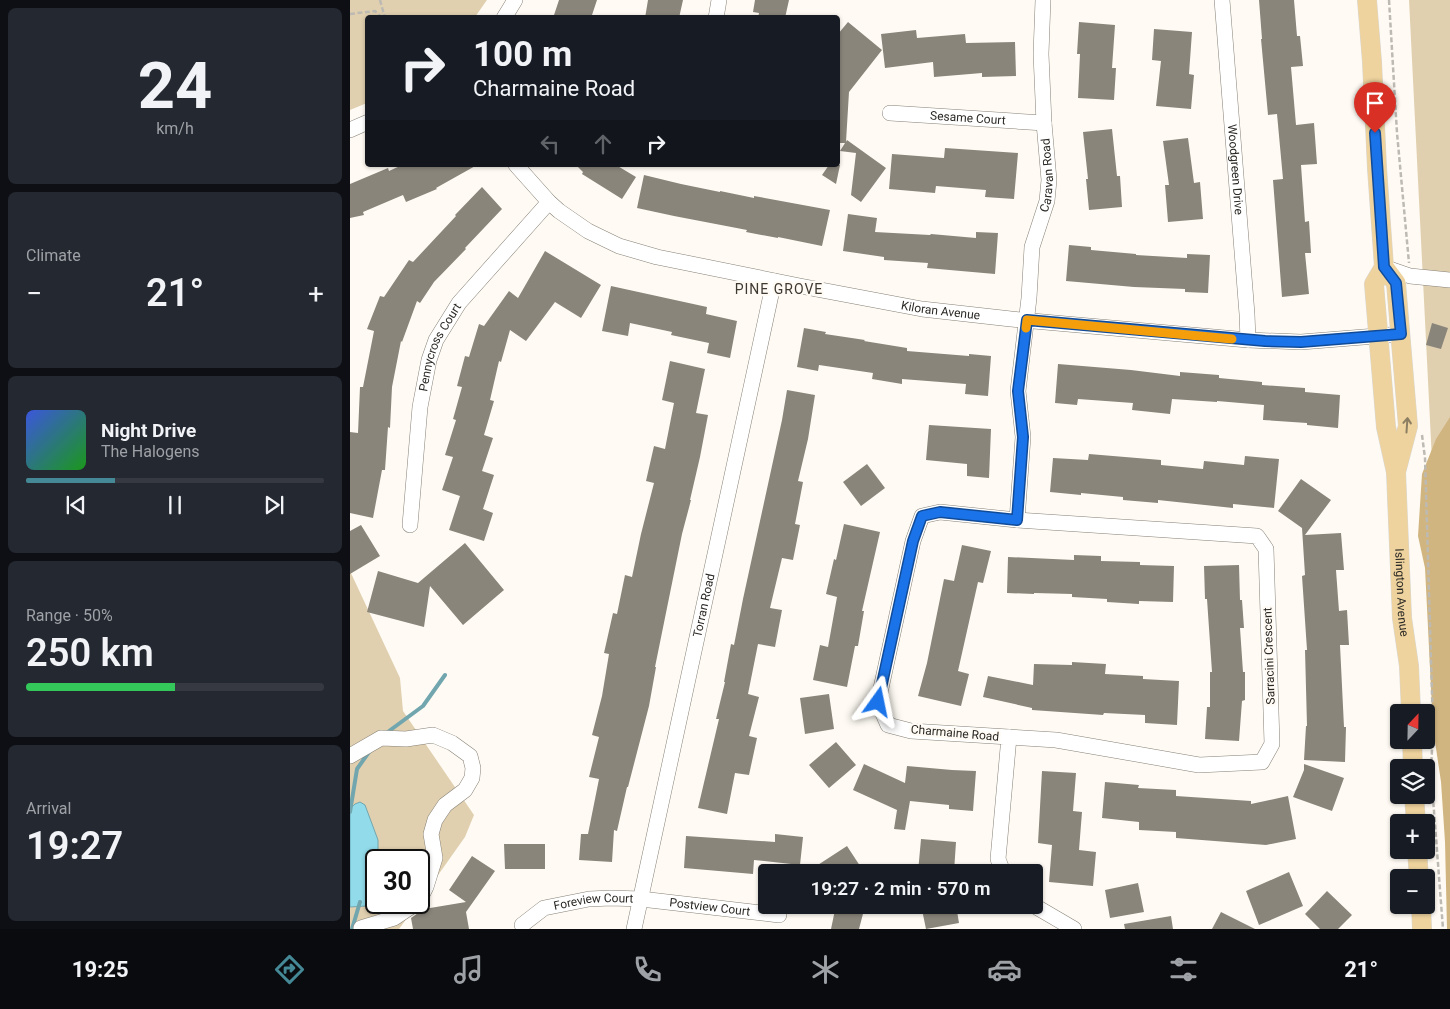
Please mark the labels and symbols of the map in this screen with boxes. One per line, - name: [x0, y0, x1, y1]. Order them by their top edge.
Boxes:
- pin: [1354, 82, 1396, 133]
- street label: Sesame Court: [930, 109, 1006, 127]
- street label: Woodgreen Drive: [1225, 124, 1246, 215]
- street label: Caravan Road: [1037, 138, 1056, 214]
- district label: PINE GROVE: [735, 281, 823, 297]
- street label: Kiloran Avenue: [900, 298, 981, 322]
- street label: Pennycross Court: [416, 301, 464, 392]
- one-way arrow: [1402, 417, 1411, 433]
- street label: Islington Avenue: [1392, 548, 1412, 638]
- street label: Torran Road: [690, 572, 718, 639]
- street label: Sarracini Crescent: [1260, 607, 1278, 705]
- position arrow: [851, 675, 903, 727]
- north arrow: [1390, 704, 1435, 749]
- street label: Charmaine Road: [910, 722, 1000, 744]
- speed limit sign: 30: [365, 849, 430, 914]
- street label: Foreview Court: [552, 891, 634, 913]
- street label: Postview Court: [669, 895, 751, 919]

